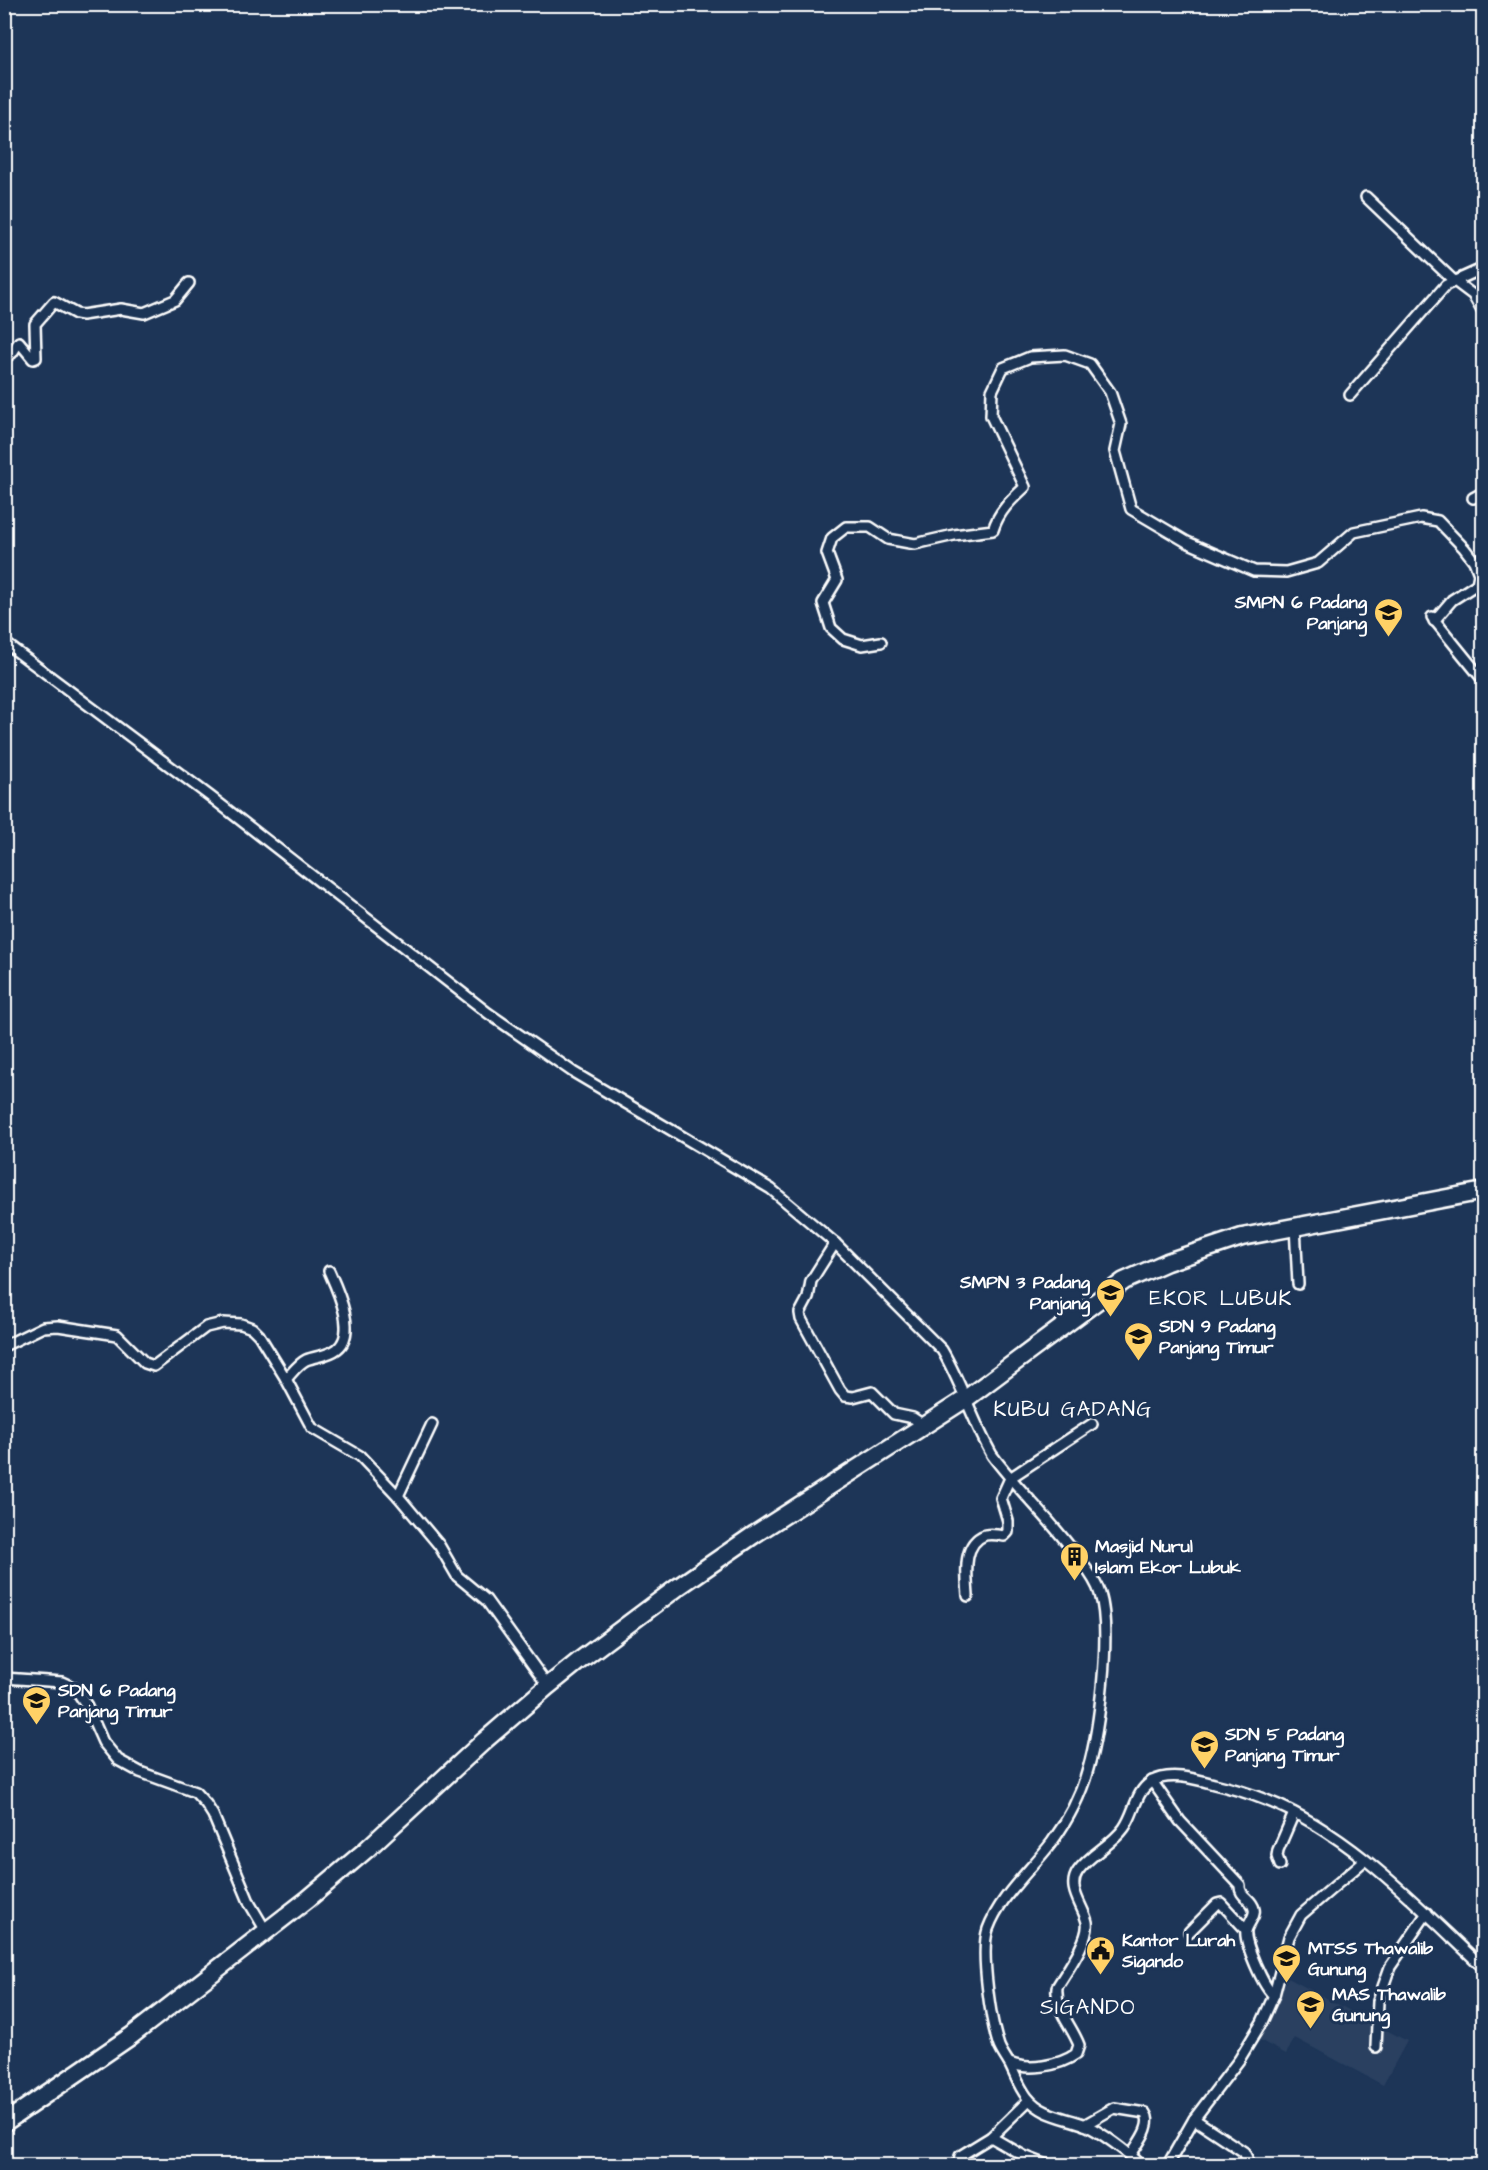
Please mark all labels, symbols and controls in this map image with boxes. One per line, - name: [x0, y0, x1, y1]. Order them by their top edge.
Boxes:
- place label: SMPN 6 Padang Panjang: [1234, 590, 1368, 637]
- school or university icon: SMPN 6 Padang Panjang: [1372, 596, 1404, 638]
- place label: SMPN 3 Padang Panjang: [959, 1270, 1091, 1317]
- school or university icon: SMPN 3 Padang Panjang: [1095, 1276, 1127, 1318]
- district label: EKOR LUBUK: [1149, 1284, 1293, 1313]
- place label: SDN 9 Padang Panjang Timur: [1158, 1314, 1276, 1361]
- school or university icon: SDN 9 Padang Panjang Timur: [1122, 1320, 1154, 1362]
- district label: KUBU GADANG: [994, 1395, 1152, 1424]
- place label: Masjid Nurul Islam Ekor Lubuk: [1095, 1534, 1242, 1580]
- building icon: Masjid Nurul Islam Ekor Lubuk: [1058, 1540, 1090, 1582]
- place label: SDN 6 Padang Panjang Timur: [57, 1678, 176, 1725]
- school or university icon: SDN 6 Padang Panjang Timur: [21, 1684, 53, 1726]
- place label: SDN 5 Padang Panjang Timur: [1224, 1722, 1345, 1769]
- school or university icon: SDN 5 Padang Panjang Timur: [1188, 1728, 1220, 1770]
- place label: Kantor Lurah Sigando: [1121, 1928, 1236, 1975]
- public building icon: Kantor Lurah Sigando: [1085, 1934, 1117, 1976]
- place label: MTSS Thawalib Gunung: [1308, 1936, 1434, 1983]
- school or university icon: MTSS Thawalib Gunung: [1271, 1942, 1303, 1984]
- place label: MAS Thawalib Gunung: [1332, 1982, 1447, 2029]
- school or university icon: MAS Thawalib Gunung: [1295, 1988, 1327, 2030]
- district label: SIGANDO: [1040, 1993, 1136, 2022]

